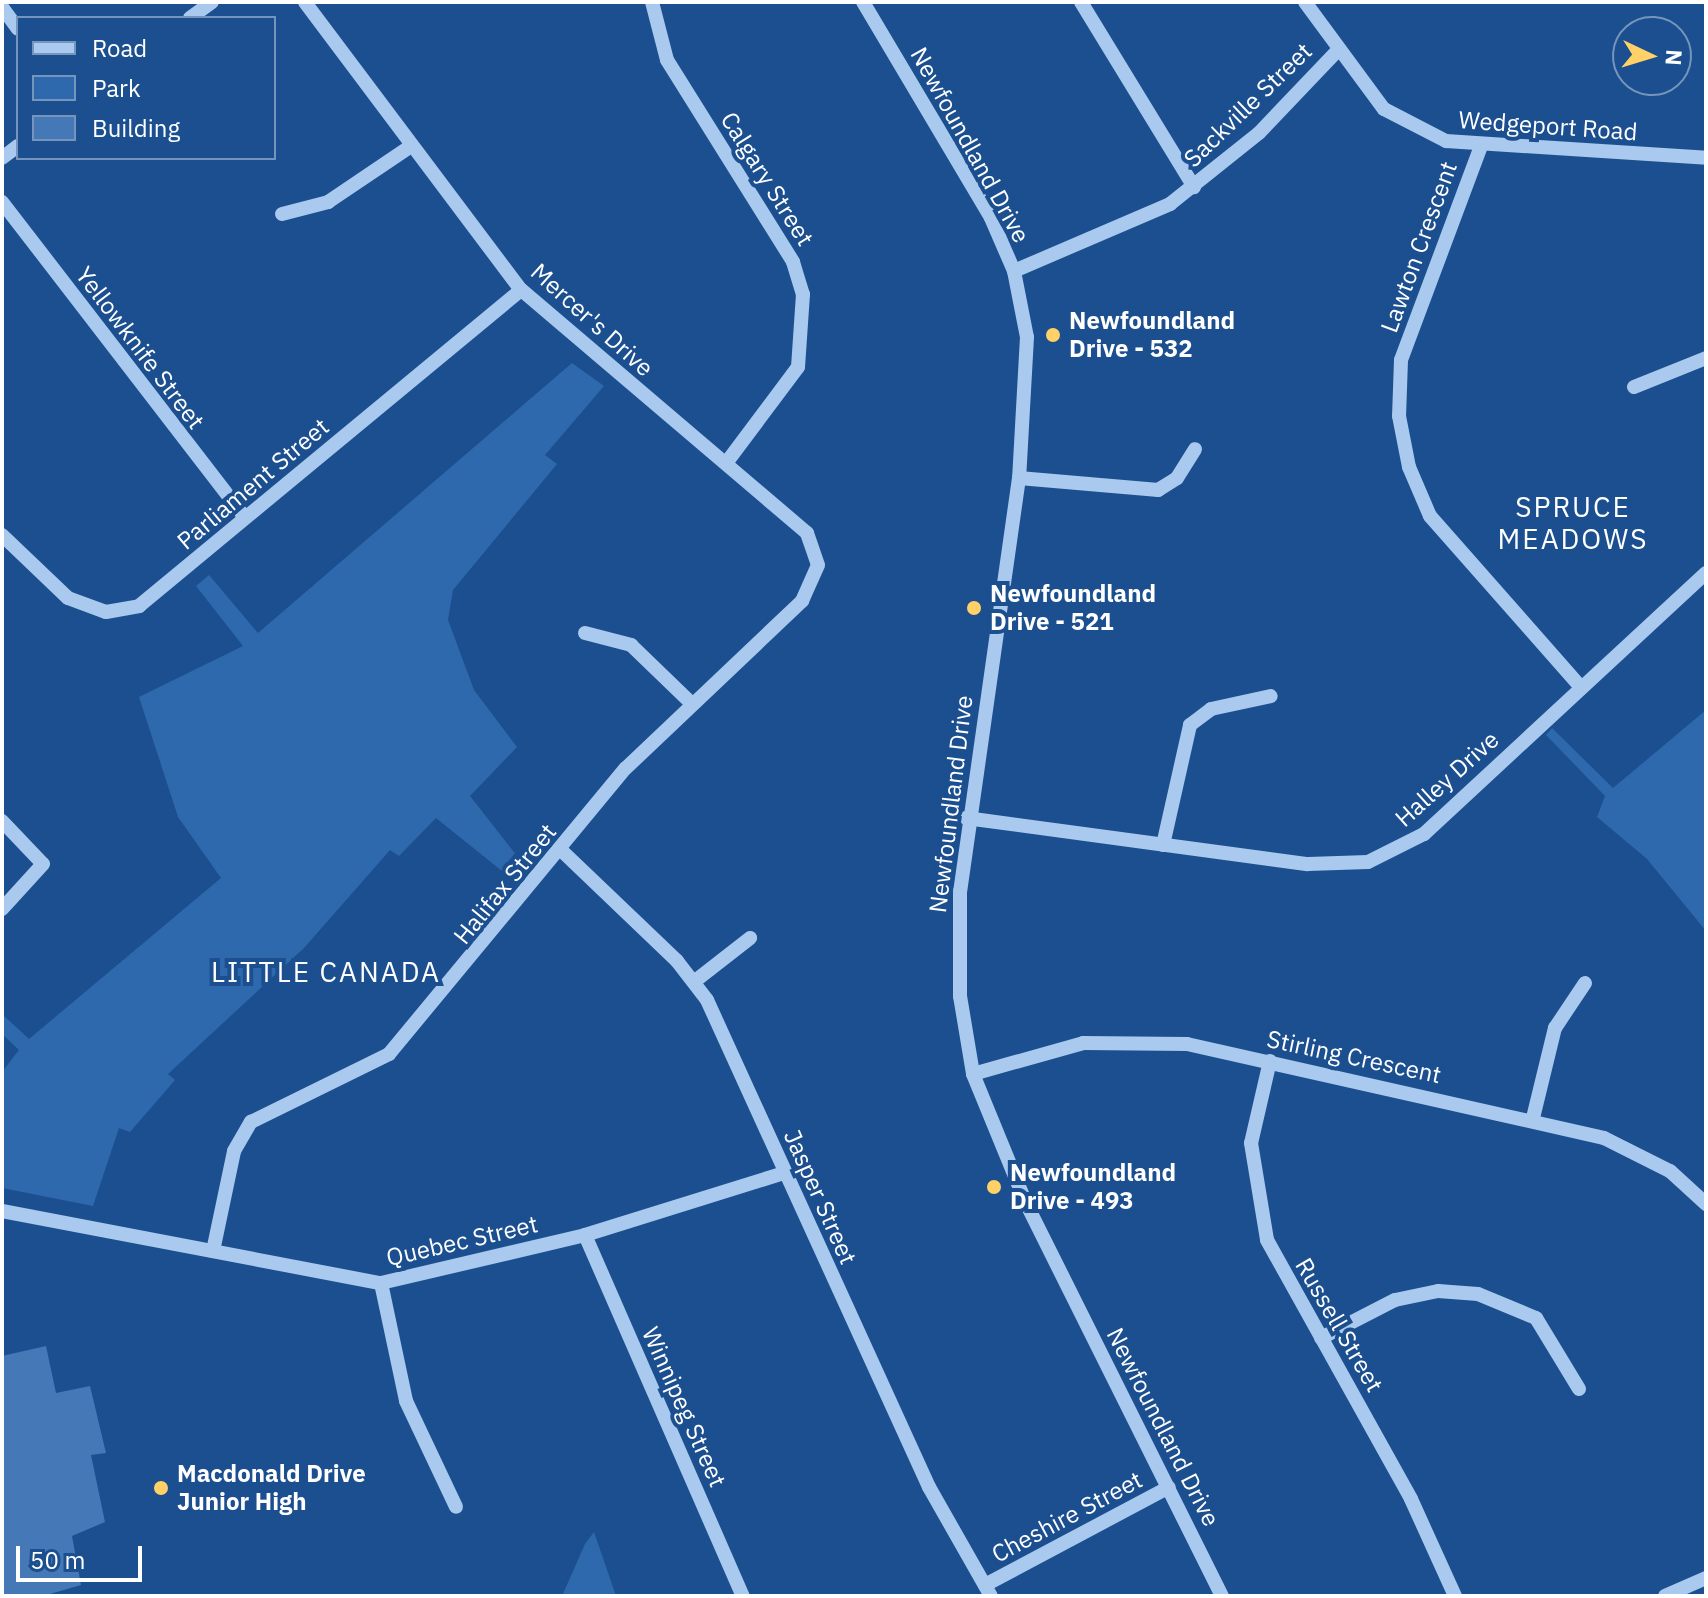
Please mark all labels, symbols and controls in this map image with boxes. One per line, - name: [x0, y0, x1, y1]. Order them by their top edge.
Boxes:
- legend: [16, 16, 276, 160]
- north arrow: [1612, 16, 1692, 96]
- text: Road: [92, 32, 147, 64]
- street label: Sackville Street: [1178, 37, 1318, 173]
- street label: Newfoundland Drive: [904, 42, 1036, 248]
- text: N: [1659, 49, 1689, 67]
- text: Park: [92, 72, 141, 104]
- street label: Wedgeport Road: [1458, 105, 1638, 147]
- street label: Calgary Street: [714, 107, 820, 251]
- text: Building: [92, 112, 180, 144]
- street label: Lawton Crescent: [1375, 158, 1463, 336]
- street label: Mercer's Drive: [525, 257, 659, 383]
- street label: Yellowknife Street: [70, 261, 210, 435]
- place label: Newfoundland Drive - 532: [1069, 307, 1235, 363]
- marker: Newfoundland Drive - 532: [1044, 326, 1062, 344]
- street label: Parliament Street: [171, 412, 335, 556]
- district label: SPRUCE MEADOWS: [1498, 490, 1648, 556]
- place label: Newfoundland Drive - 521: [990, 580, 1156, 636]
- marker: Newfoundland Drive - 521: [965, 599, 983, 617]
- street label: Newfoundland Drive: [923, 694, 979, 914]
- street label: Halley Drive: [1389, 725, 1505, 833]
- street label: Halifax Street: [448, 818, 562, 950]
- district label: LITTLE CANADA: [211, 955, 441, 989]
- street label: Stirling Crescent: [1264, 1024, 1444, 1090]
- street label: Jasper Street: [778, 1125, 862, 1269]
- place label: Newfoundland Drive - 493: [1010, 1159, 1176, 1215]
- marker: Newfoundland Drive - 493: [985, 1178, 1003, 1196]
- street label: Quebec Street: [384, 1210, 540, 1272]
- street label: Russell Street: [1289, 1253, 1389, 1397]
- street label: Winnipeg Street: [636, 1323, 732, 1491]
- street label: Newfoundland Drive: [1100, 1323, 1226, 1531]
- place label: Macdonald Drive Junior High: [177, 1460, 366, 1516]
- street label: Cheshire Street: [987, 1465, 1147, 1569]
- marker: Macdonald Drive Junior High: [152, 1479, 170, 1497]
- scale bar: [20, 1530, 146, 1580]
- text: 50 m: [30, 1544, 85, 1576]

